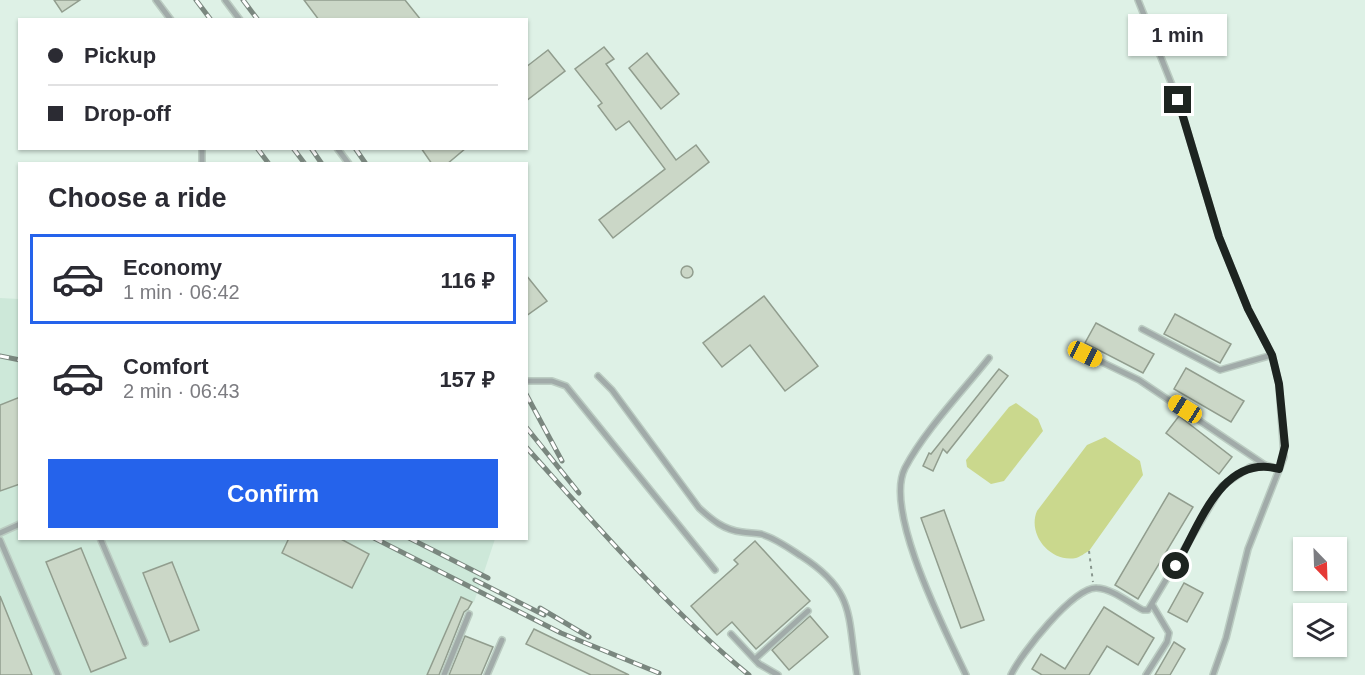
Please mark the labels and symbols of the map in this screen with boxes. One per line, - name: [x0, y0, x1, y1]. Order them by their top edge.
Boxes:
- callout: 1 min: [1128, 13, 1228, 55]
- route end: [1164, 86, 1191, 113]
- car: [1065, 338, 1105, 370]
- car: [1165, 392, 1205, 426]
- north arrow: [1293, 537, 1347, 591]
- route start: [1162, 552, 1189, 579]

